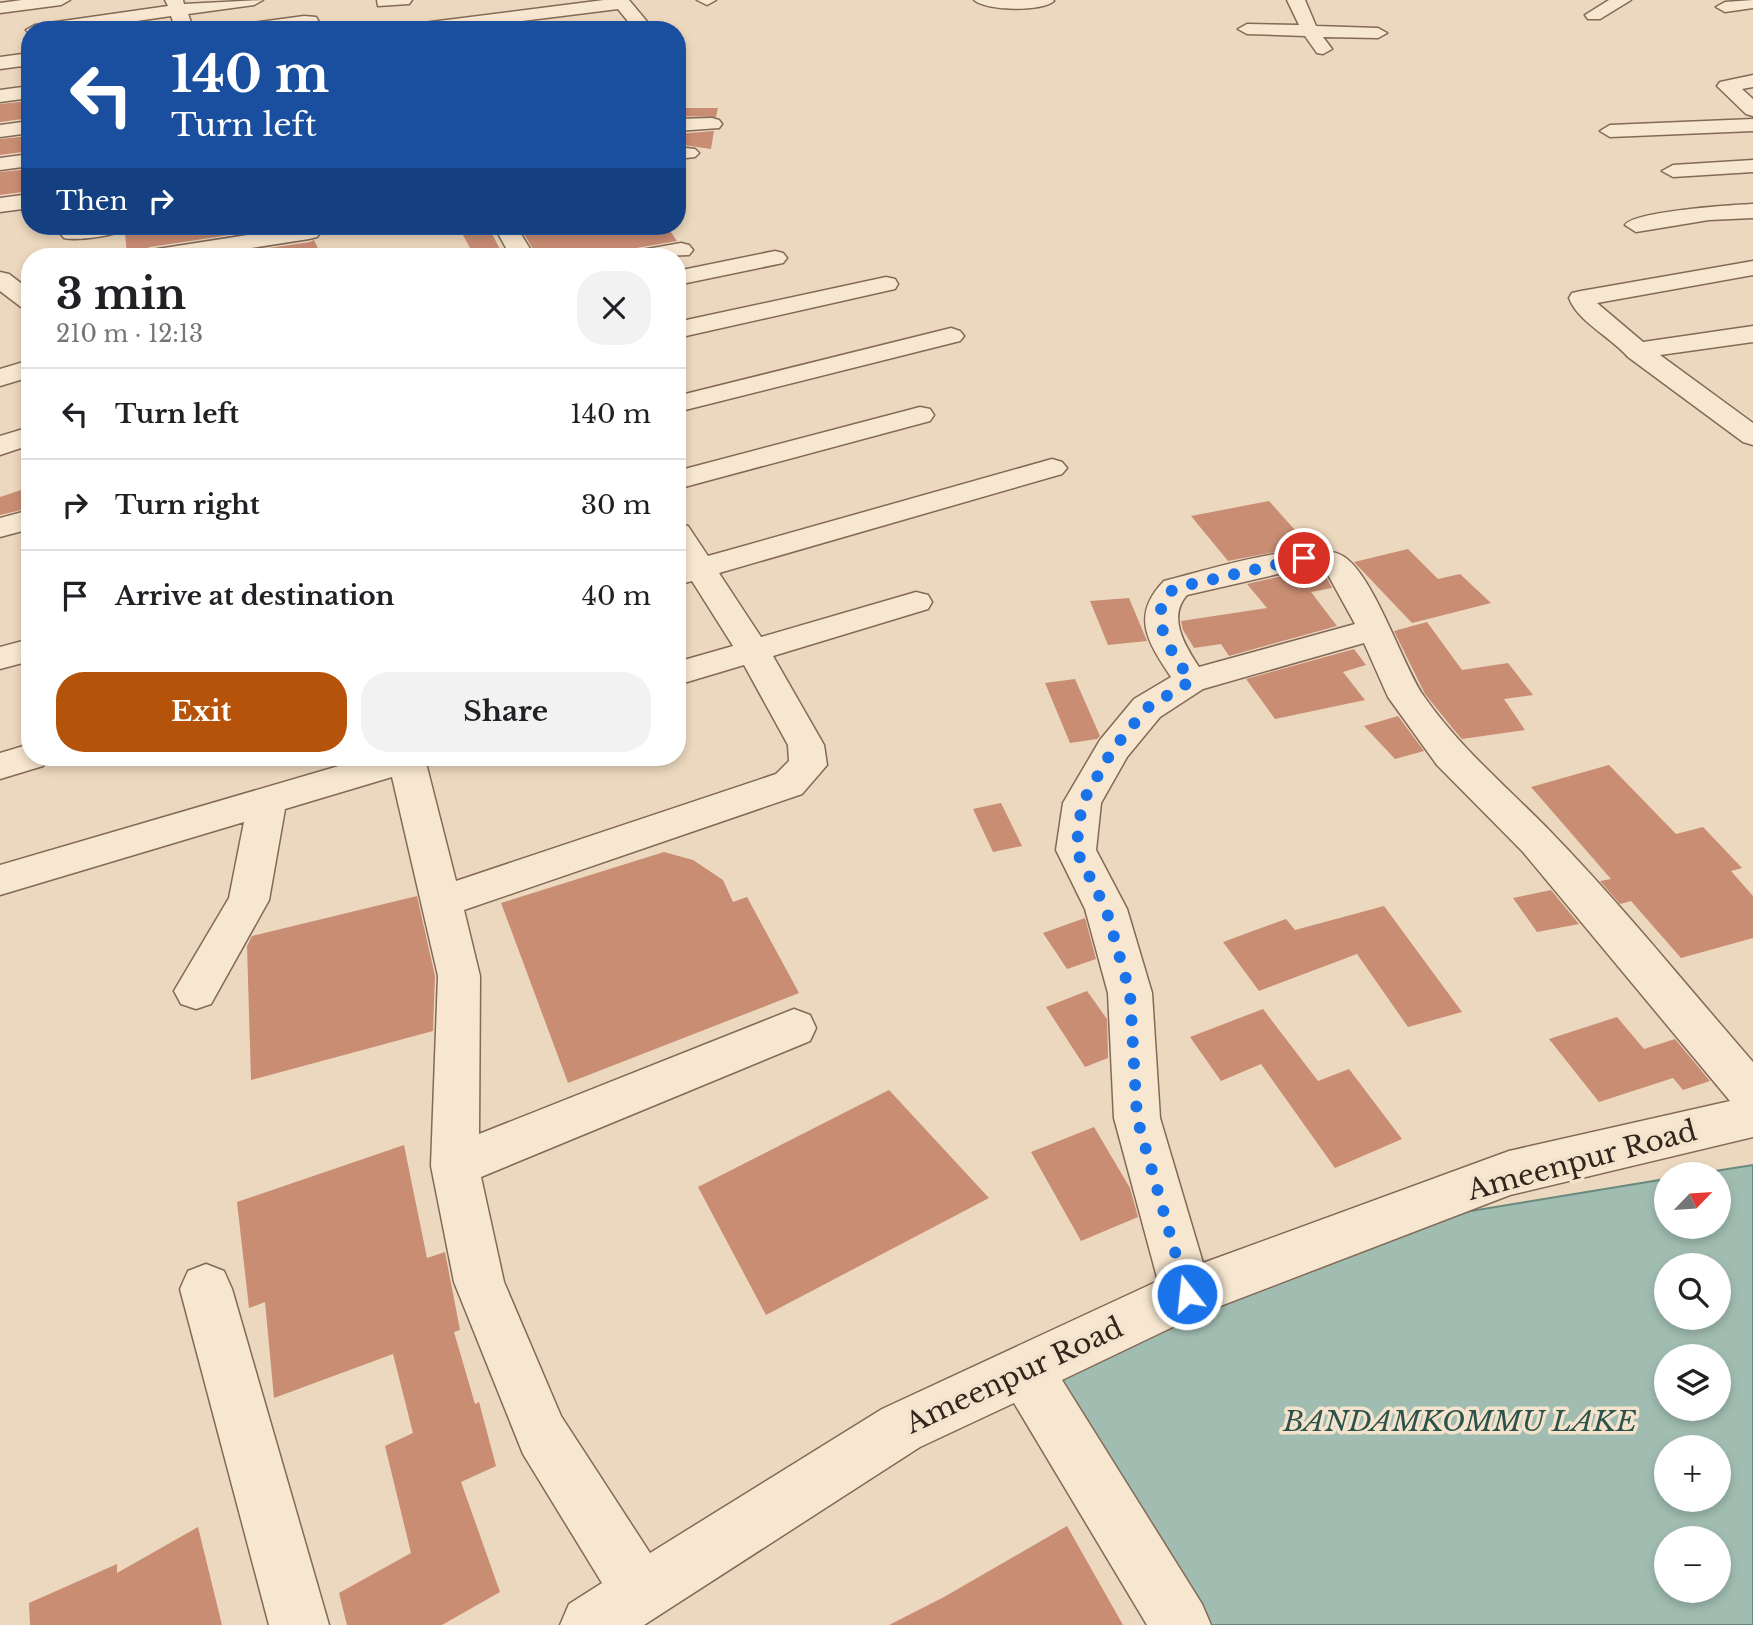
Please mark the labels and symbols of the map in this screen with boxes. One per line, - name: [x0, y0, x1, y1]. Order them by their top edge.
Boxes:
- pin: [1274, 528, 1334, 588]
- street label: Ameenpur Road: [1463, 1113, 1701, 1208]
- north arrow: [1654, 1162, 1731, 1239]
- position arrow: [1150, 1257, 1224, 1331]
- street label: Ameenpur Road: [899, 1310, 1129, 1442]
- water label: BANDAMKOMMU LAKE: [1282, 1404, 1637, 1439]

